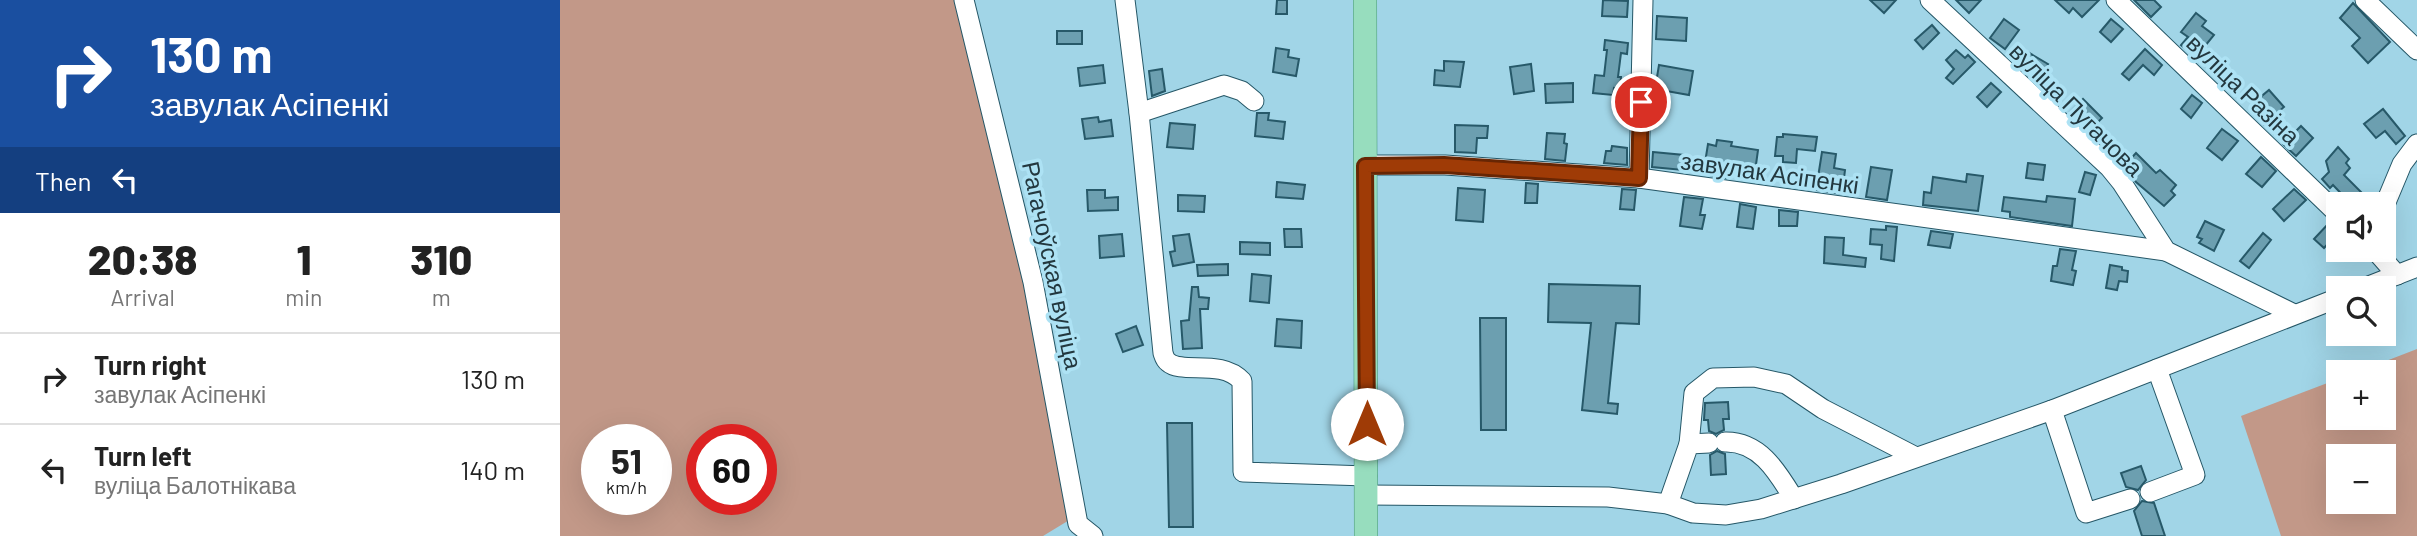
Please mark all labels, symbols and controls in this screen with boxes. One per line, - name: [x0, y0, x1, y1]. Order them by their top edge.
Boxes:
- text: 130 m: [150, 24, 272, 83]
- icon: right: [35, 28, 126, 119]
- street label: вуліца Разіна: [2181, 28, 2307, 151]
- street label: вуліца Пугачова: [2004, 36, 2150, 182]
- pin: [1611, 72, 1671, 132]
- icon: arrive: [1622, 83, 1660, 121]
- text: завулак Асіпенкі: [150, 84, 389, 122]
- street label: завулак Асіпенкі: [1679, 145, 1861, 199]
- street label: Рагачоўская вуліца: [1017, 158, 1089, 372]
- icon: left: [106, 161, 144, 199]
- text: Then: [35, 165, 92, 196]
- map controls: [2326, 192, 2396, 514]
- button: sound: [2326, 192, 2396, 262]
- text: 20:38: [88, 233, 197, 283]
- text: 1: [296, 233, 311, 283]
- text: 310: [410, 233, 472, 283]
- button: search: [2326, 276, 2396, 346]
- text: Arrival: [110, 283, 175, 311]
- text: min: [285, 283, 322, 311]
- text: m: [432, 283, 451, 311]
- text: Turn right: [94, 349, 207, 380]
- icon: right: [35, 360, 73, 398]
- button: +: [2326, 360, 2396, 430]
- text: 130 m: [461, 363, 525, 394]
- text: завулак Асіпенкі: [94, 380, 266, 408]
- position arrow: [1330, 387, 1404, 461]
- speed limit sign: 60: [686, 424, 777, 515]
- text: 51: [611, 439, 642, 481]
- text: Turn left: [94, 440, 192, 471]
- button: −: [2326, 444, 2396, 514]
- icon: left: [35, 451, 73, 489]
- text: 140 m: [460, 454, 525, 485]
- text: вуліца Балотнікава: [94, 471, 296, 499]
- text: km/h: [606, 476, 647, 498]

